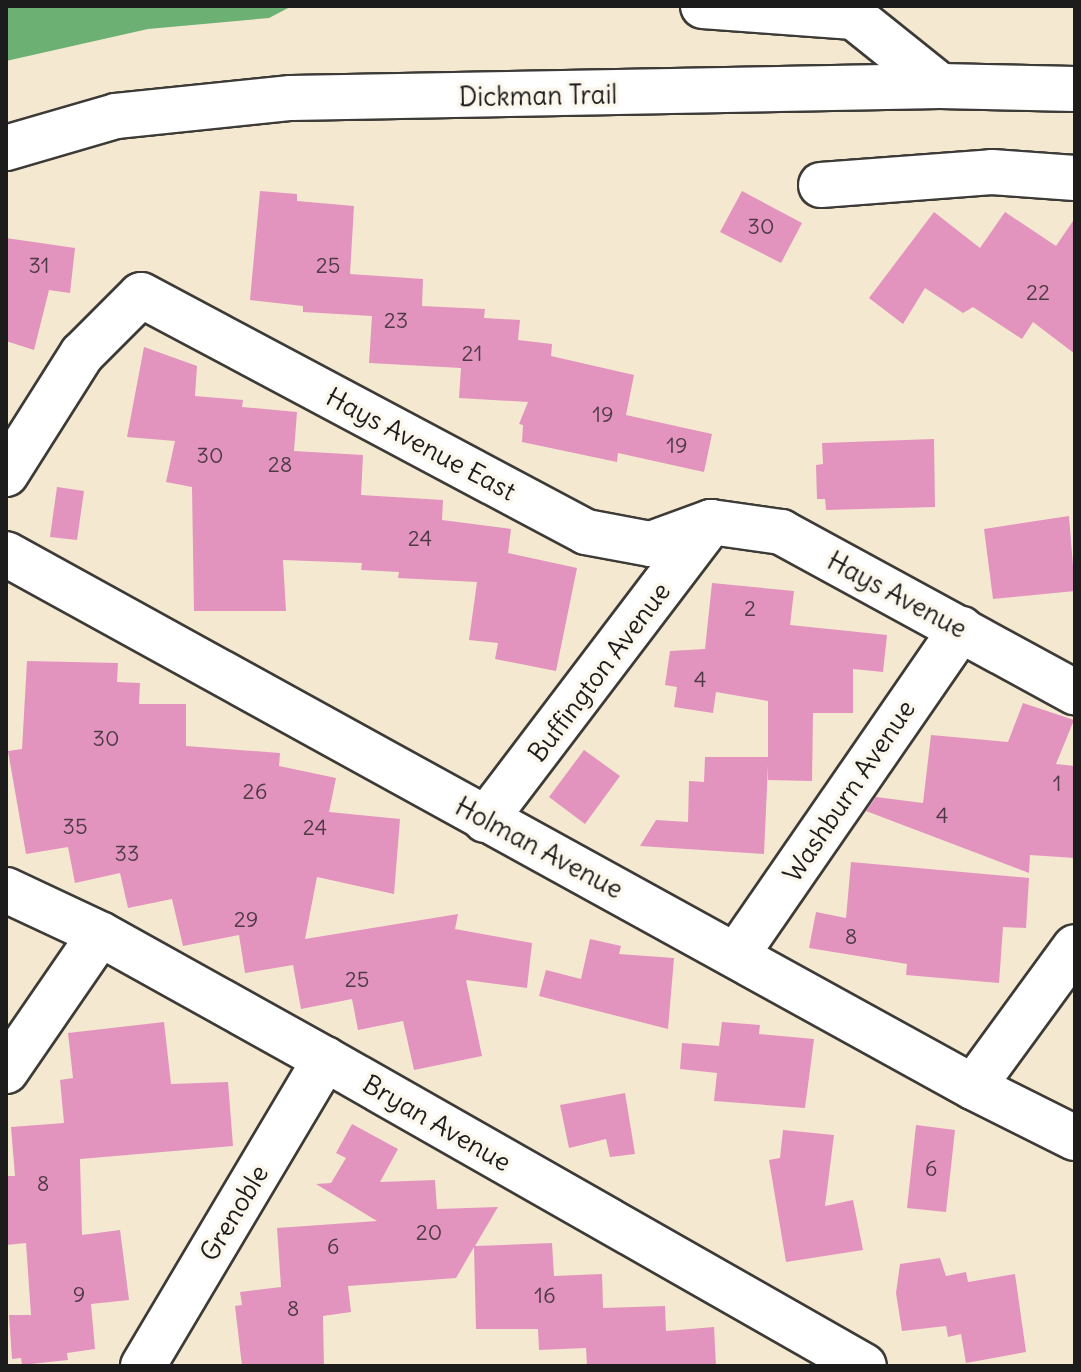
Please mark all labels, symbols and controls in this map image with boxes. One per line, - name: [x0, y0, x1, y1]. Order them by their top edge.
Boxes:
- street label: Dickman Trail: [459, 79, 617, 113]
- house number: 30: [748, 214, 774, 240]
- house number: 31: [29, 253, 49, 279]
- house number: 25: [316, 253, 340, 279]
- house number: 22: [1026, 280, 1050, 306]
- house number: 23: [384, 308, 408, 334]
- house number: 21: [462, 341, 482, 367]
- street label: Hays Avenue East: [321, 381, 521, 507]
- house number: 19: [592, 402, 614, 428]
- house number: 19: [666, 433, 688, 459]
- house number: 30: [197, 443, 223, 469]
- house number: 28: [268, 452, 292, 478]
- house number: 24: [408, 526, 432, 552]
- street label: Hays Avenue: [822, 545, 972, 645]
- street label: Buffington Avenue: [521, 576, 677, 768]
- house number: 2: [744, 596, 756, 622]
- house number: 4: [694, 667, 706, 693]
- street label: Washburn Avenue: [777, 694, 921, 888]
- house number: 30: [93, 726, 119, 752]
- house number: 1: [1053, 771, 1061, 797]
- house number: 26: [243, 779, 267, 805]
- street label: Holman Avenue: [450, 791, 628, 905]
- house number: 4: [936, 803, 948, 829]
- house number: 35: [62, 814, 88, 840]
- house number: 24: [303, 815, 327, 841]
- house number: 33: [115, 841, 139, 867]
- house number: 29: [234, 907, 258, 933]
- house number: 8: [845, 924, 857, 950]
- house number: 25: [345, 967, 369, 993]
- street label: Bryan Avenue: [357, 1068, 517, 1178]
- house number: 6: [925, 1156, 937, 1182]
- street label: Grenoble: [193, 1159, 275, 1267]
- house number: 8: [37, 1171, 49, 1197]
- house number: 20: [416, 1220, 442, 1246]
- house number: 6: [327, 1234, 339, 1260]
- house number: 9: [73, 1282, 85, 1308]
- house number: 16: [534, 1283, 556, 1309]
- house number: 8: [287, 1296, 299, 1322]

